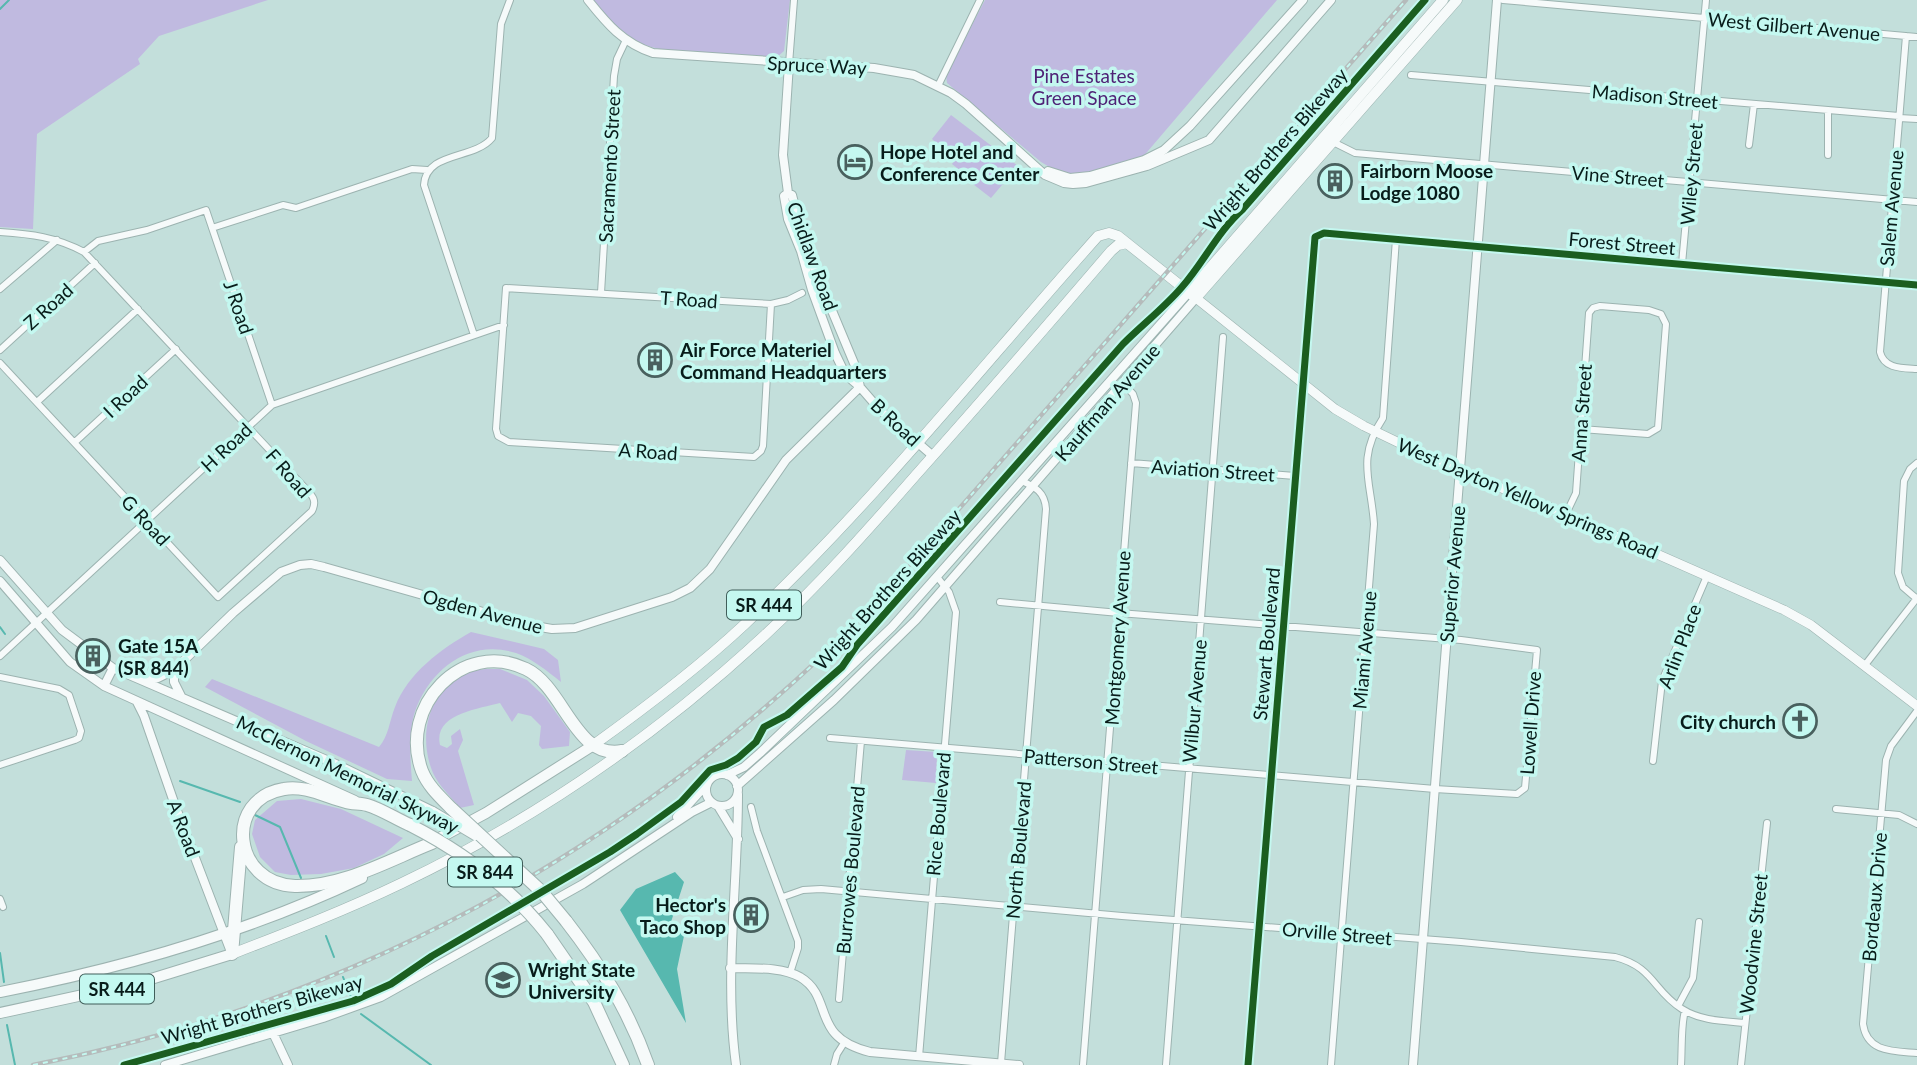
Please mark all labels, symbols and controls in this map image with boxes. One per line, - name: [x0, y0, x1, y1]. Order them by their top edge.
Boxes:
- street label: West Gilbert Avenue: [1707, 7, 1881, 45]
- street label: Spruce Way: [767, 51, 867, 79]
- street label: Wright Brothers Bikeway: [1198, 63, 1352, 235]
- park label: Pine Estates Green Space: [1032, 64, 1136, 109]
- street label: Madison Street: [1591, 79, 1719, 113]
- street label: Sacramento Street: [593, 89, 625, 243]
- street label: Wiley Street: [1675, 122, 1707, 226]
- place label: Hope Hotel and Conference Center: [880, 140, 1040, 185]
- hotel icon: Hope Hotel and Conference Center: [836, 143, 874, 181]
- street label: Salem Avenue: [1874, 149, 1908, 267]
- place label: Fairborn Moose Lodge 1080: [1360, 159, 1493, 204]
- street label: Vine Street: [1571, 160, 1665, 192]
- building icon: Fairborn Moose Lodge 1080: [1316, 162, 1354, 200]
- street label: Chidlaw Road: [783, 199, 843, 313]
- street label: Forest Street: [1568, 227, 1677, 259]
- street label: J Road: [219, 277, 259, 337]
- street label: Z Road: [19, 278, 77, 334]
- street label: T Road: [659, 286, 719, 312]
- place label: Air Force Materiel Command Headquarters: [679, 338, 887, 383]
- street label: Kauffman Avenue: [1050, 339, 1164, 465]
- building icon: Air Force Materiel Command Headquarters: [636, 341, 674, 379]
- street label: Anna Street: [1566, 363, 1596, 463]
- street label: I Road: [98, 370, 152, 422]
- street label: B Road: [866, 393, 926, 451]
- street label: H Road: [196, 418, 256, 476]
- street label: West Dayton Yellow Springs Road: [1394, 433, 1662, 563]
- street label: A Road: [618, 437, 678, 465]
- street label: F Road: [262, 444, 316, 502]
- street label: Aviation Street: [1150, 454, 1276, 486]
- street label: G Road: [117, 490, 175, 550]
- street label: Wright Brothers Bikeway: [809, 504, 965, 674]
- street label: Superior Avenue: [1435, 505, 1469, 643]
- street label: Montgomery Avenue: [1099, 550, 1135, 726]
- street label: Stewart Boulevard: [1248, 567, 1284, 721]
- street label: Ogden Avenue: [421, 584, 545, 638]
- road number: SR 444: [727, 590, 801, 620]
- street label: Miami Avenue: [1347, 590, 1381, 710]
- street label: Arlin Place: [1652, 601, 1706, 691]
- place label: Gate 15A (SR 844): [118, 634, 199, 679]
- building icon: Gate 15A (SR 844): [74, 637, 112, 675]
- street label: Wilbur Avenue: [1177, 638, 1211, 764]
- street label: Lowell Drive: [1515, 670, 1545, 776]
- church icon: City church: [1781, 702, 1819, 740]
- street label: McClernon Memorial Skyway: [233, 710, 463, 838]
- place label: City church: [1680, 710, 1776, 733]
- street label: Patterson Street: [1023, 744, 1159, 778]
- street label: Rice Boulevard: [921, 751, 955, 877]
- street label: North Boulevard: [1001, 780, 1035, 920]
- street label: Burrowes Boulevard: [831, 785, 869, 955]
- street label: A Road: [163, 796, 205, 860]
- street label: Bordeaux Drive: [1857, 831, 1891, 963]
- road number: SR 844: [448, 858, 522, 886]
- street label: Woodvine Street: [1734, 873, 1772, 1015]
- place label: Hector's Taco Shop: [640, 893, 726, 938]
- building icon: Hector's Taco Shop: [732, 896, 770, 934]
- street label: Orville Street: [1281, 917, 1393, 949]
- place label: Wright State University: [528, 958, 635, 1003]
- school or university icon: Wright State University: [484, 961, 522, 999]
- street label: Wright Brothers Bikeway: [159, 969, 366, 1049]
- road number: SR 444: [80, 974, 154, 1004]

